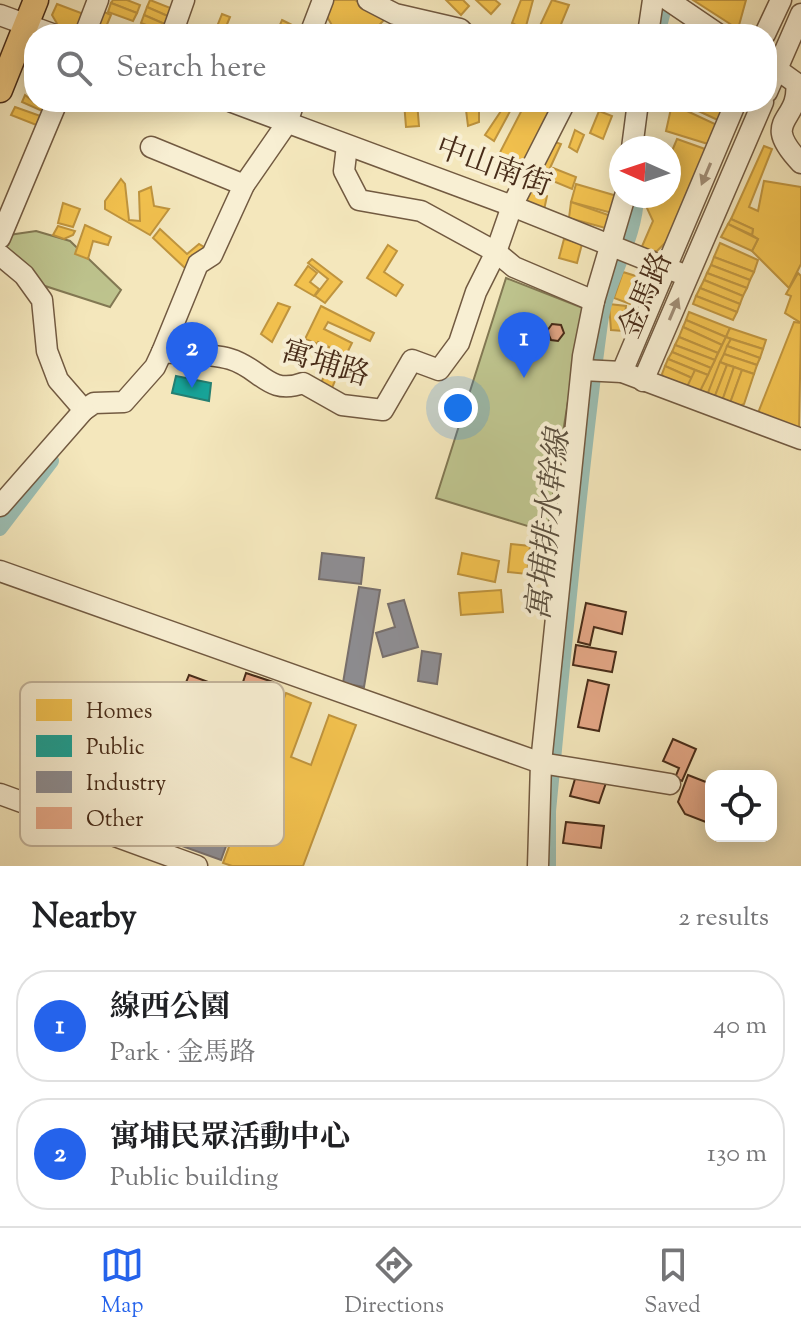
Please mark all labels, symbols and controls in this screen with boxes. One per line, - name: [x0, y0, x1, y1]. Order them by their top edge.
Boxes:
- search box: [24, 24, 777, 112]
- icon: search: [52, 46, 96, 90]
- text: Search here: [116, 47, 266, 90]
- street label: 中山南街: [429, 127, 557, 209]
- north arrow: [609, 136, 681, 208]
- one-way arrow: [699, 162, 712, 186]
- street label: 金馬路: [610, 246, 684, 346]
- one-way arrow: [667, 297, 680, 321]
- pin: 1: [498, 312, 550, 378]
- pin: 2: [166, 322, 218, 388]
- street label: 寓埔路: [276, 331, 374, 399]
- your location: [438, 388, 478, 428]
- water label: 寓埔排水幹線: [517, 424, 583, 623]
- legend: [20, 682, 284, 846]
- text: Homes: [86, 697, 152, 729]
- text: Public: [86, 733, 145, 765]
- text: Industry: [86, 769, 166, 801]
- map controls: [705, 770, 777, 842]
- button: locate: [705, 770, 777, 842]
- text: Other: [86, 805, 144, 837]
- text: Nearby: [32, 894, 137, 943]
- text: 2 results: [678, 900, 769, 937]
- text: 線西公園: [110, 987, 230, 1030]
- text: 1: [56, 1008, 64, 1045]
- text: 40 m: [713, 1008, 767, 1045]
- text: Park · 金馬路: [110, 1035, 255, 1072]
- text: 寓埔民眾活動中心: [110, 1117, 350, 1160]
- text: 2: [54, 1136, 66, 1173]
- text: 130 m: [707, 1136, 767, 1173]
- text: Public building: [110, 1160, 278, 1197]
- tab: Map: [100, 1243, 144, 1323]
- tab: Directions: [345, 1243, 444, 1323]
- tab: Saved: [644, 1243, 701, 1323]

